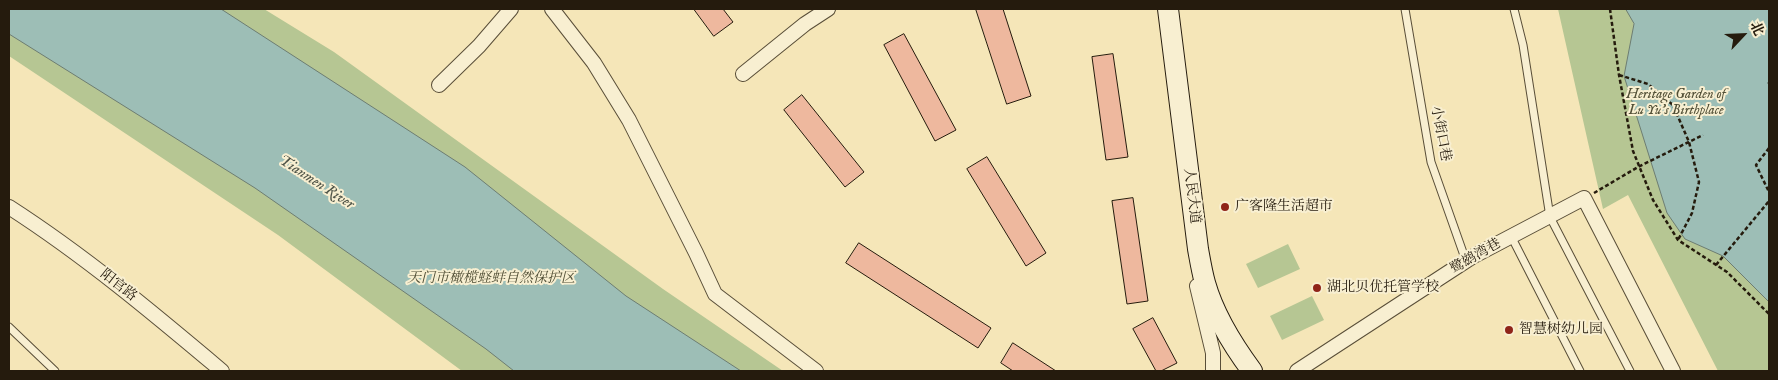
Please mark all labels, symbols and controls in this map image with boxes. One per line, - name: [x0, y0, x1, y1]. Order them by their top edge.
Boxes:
- north arrow: [1718, 10, 1768, 60]
- text: 北: [1745, 19, 1768, 39]
- park label: Heritage Garden of Lu Yu’s Birthplace: [1626, 87, 1726, 120]
- street label: 小街口巷: [1426, 105, 1454, 163]
- water label: Tianmen River: [275, 152, 357, 214]
- street label: 人民大道: [1179, 167, 1203, 225]
- place label: 广客隆生活超市: [1235, 199, 1333, 215]
- marker: 广客隆生活超市: [1219, 201, 1231, 213]
- street label: 鹭鹚湾巷: [1448, 236, 1504, 278]
- street label: 阳官路: [96, 266, 140, 306]
- park label: 天门市橄榄蛏蚌自然保护区: [407, 271, 575, 287]
- place label: 湖北贝优托管学校: [1327, 280, 1439, 296]
- marker: 湖北贝优托管学校: [1311, 282, 1323, 294]
- place label: 智慧树幼儿园: [1519, 322, 1603, 338]
- marker: 智慧树幼儿园: [1503, 324, 1515, 336]

